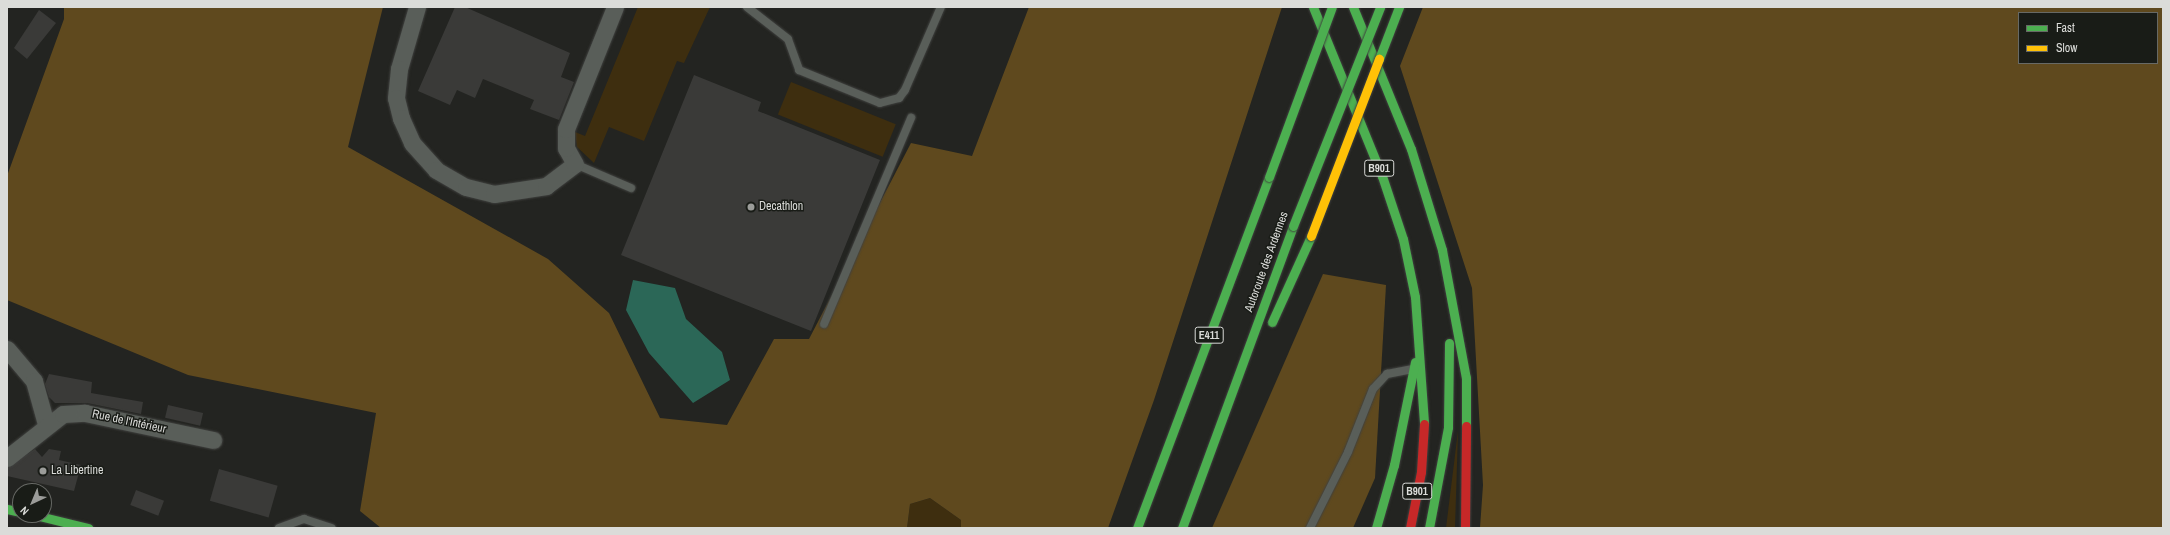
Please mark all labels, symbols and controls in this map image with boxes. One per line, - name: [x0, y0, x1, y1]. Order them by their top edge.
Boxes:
- legend: [2018, 12, 2158, 64]
- text: Fast: [2056, 20, 2075, 36]
- text: Slow: [2056, 40, 2077, 56]
- road number: B901: [1364, 159, 1394, 177]
- place label: Decathlon: [759, 200, 803, 214]
- marker: Decathlon: [746, 202, 756, 212]
- street label: Autoroute des Ardennes: [1242, 210, 1292, 314]
- road number: E411: [1194, 326, 1224, 344]
- street label: Rue de l'Intérieur: [91, 407, 167, 437]
- place label: La Libertine: [51, 464, 104, 478]
- marker: La Libertine: [38, 466, 48, 476]
- road number: B901: [1402, 482, 1432, 500]
- north arrow: [12, 483, 52, 523]
- text: N: [17, 504, 32, 518]

